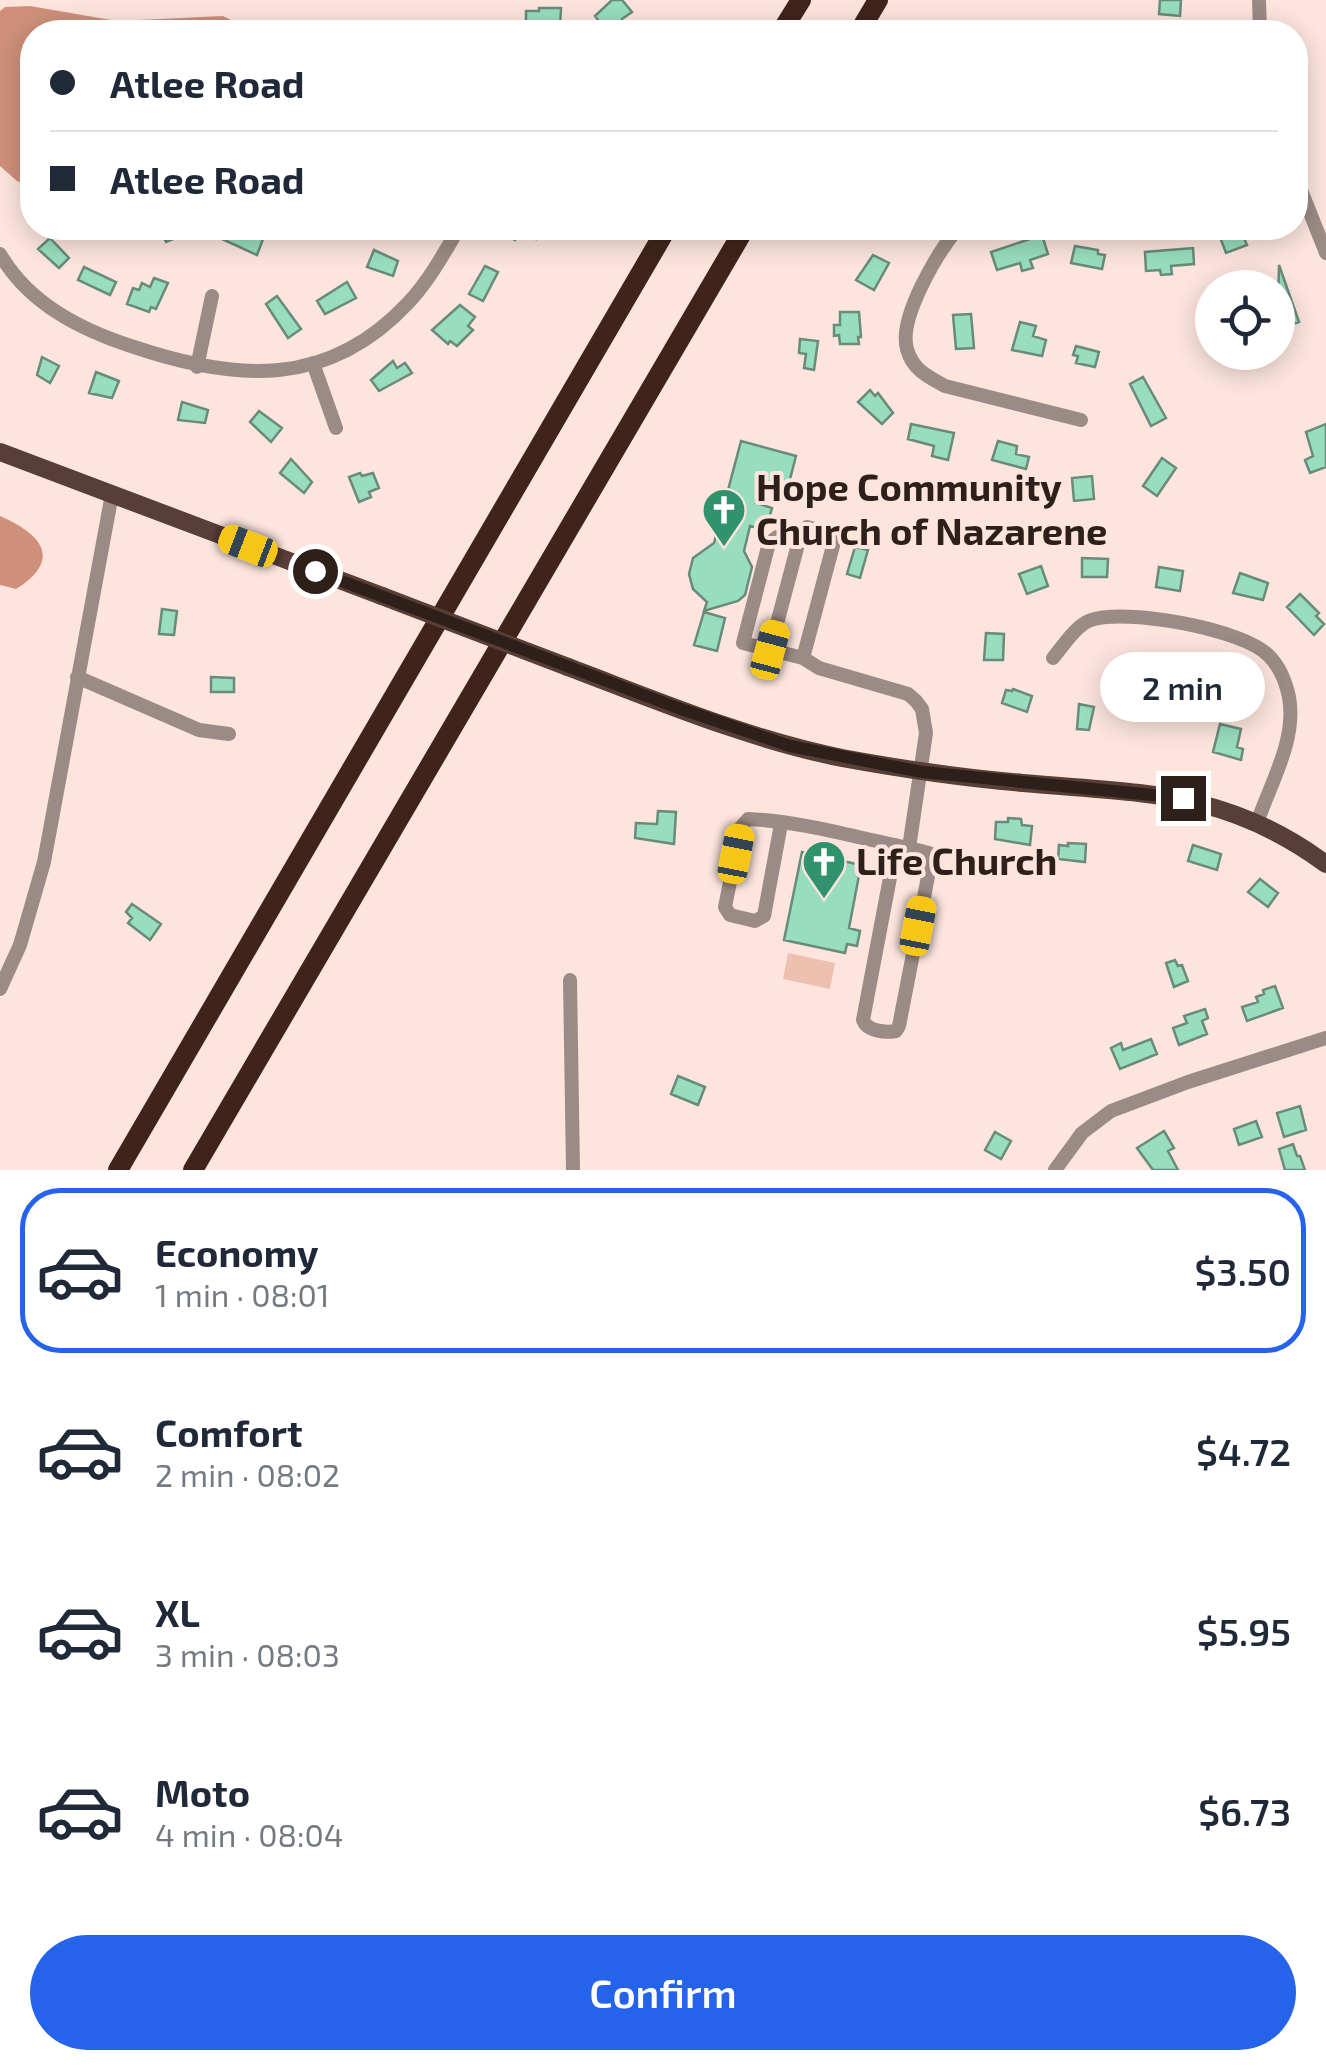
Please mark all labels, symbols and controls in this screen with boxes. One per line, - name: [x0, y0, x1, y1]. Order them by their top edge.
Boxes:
- text: Atlee Road: [110, 60, 305, 106]
- text: Atlee Road: [110, 156, 305, 202]
- map controls: [1195, 270, 1295, 370]
- button: locate: [1195, 270, 1295, 370]
- place label: Hope Community Church of Nazarene: [756, 463, 1108, 553]
- church icon: Hope Community Church of Nazarene: [701, 487, 747, 548]
- car: [215, 521, 281, 571]
- route start: [293, 549, 338, 594]
- car: [748, 617, 792, 683]
- callout: 2 min: [1100, 653, 1266, 723]
- text: 2 min: [1142, 668, 1223, 706]
- route end: [1161, 776, 1206, 821]
- car: [716, 822, 756, 886]
- place label: Life Church: [856, 837, 1057, 883]
- church icon: Life Church: [801, 839, 847, 900]
- car: [898, 894, 938, 958]
- icon: car: [35, 1226, 125, 1316]
- text: Economy: [155, 1229, 319, 1275]
- text: $3.50: [1195, 1248, 1291, 1294]
- text: 1 min · 08:01: [155, 1275, 330, 1313]
- icon: car: [35, 1406, 125, 1496]
- text: Comfort: [155, 1409, 303, 1455]
- text: $4.72: [1196, 1428, 1291, 1474]
- text: 2 min · 08:02: [155, 1455, 340, 1493]
- icon: car: [35, 1586, 125, 1676]
- text: XL: [155, 1589, 200, 1635]
- text: $5.95: [1197, 1608, 1291, 1654]
- text: 3 min · 08:03: [155, 1635, 340, 1673]
- icon: car: [35, 1766, 125, 1856]
- text: Moto: [155, 1769, 250, 1815]
- text: $6.73: [1198, 1788, 1291, 1834]
- text: 4 min · 08:04: [155, 1815, 343, 1853]
- button: Confirm: [30, 1935, 1296, 2050]

